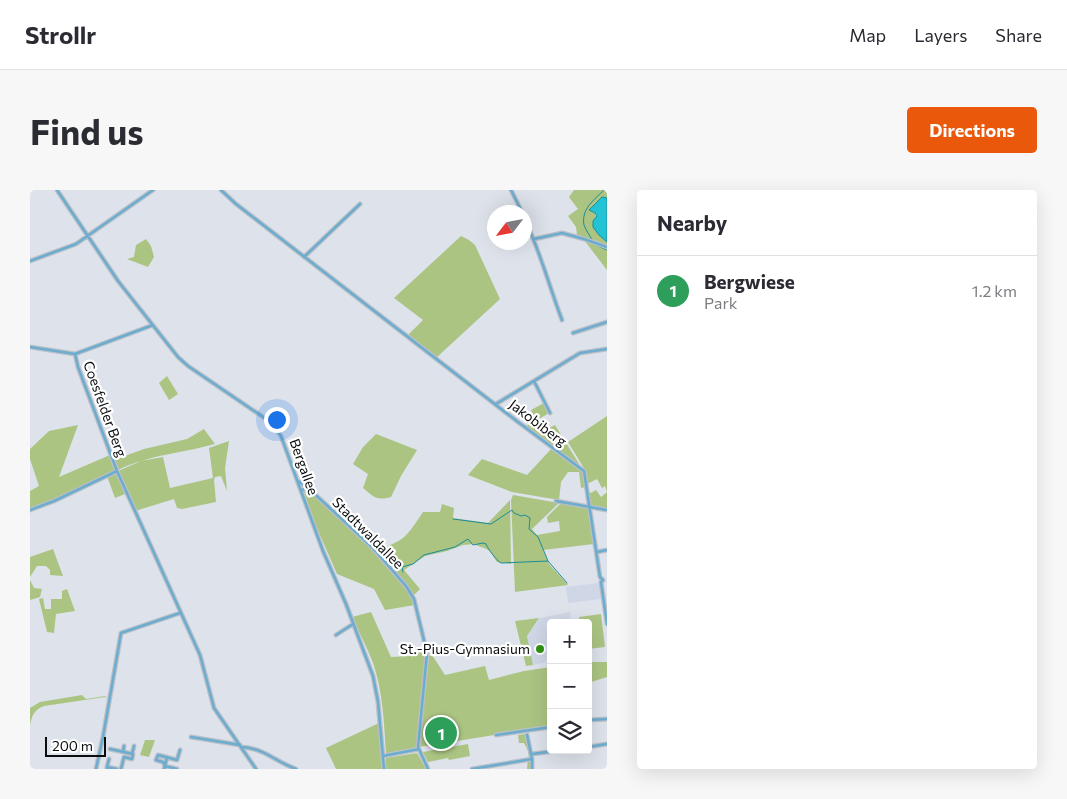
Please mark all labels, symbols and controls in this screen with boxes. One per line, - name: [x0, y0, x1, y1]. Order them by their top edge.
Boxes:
- text: Strollr: [25, 20, 96, 49]
- text: Map: [849, 24, 886, 46]
- text: Layers: [914, 24, 967, 46]
- text: Share: [995, 24, 1042, 46]
- button: Directions: [907, 107, 1037, 153]
- text: Find us: [30, 109, 144, 152]
- north arrow: [487, 205, 532, 250]
- text: Nearby: [657, 210, 727, 235]
- text: Bergwiese: [704, 270, 795, 293]
- text: 1: [669, 281, 677, 300]
- text: 1.2 km: [972, 281, 1017, 300]
- text: Park: [704, 293, 737, 312]
- street label: Coesfelder Berg: [80, 358, 131, 460]
- street label: Jakobiberg: [506, 395, 571, 450]
- your location: [264, 407, 290, 433]
- street label: Bergallee: [286, 436, 322, 497]
- street label: Stadtwaldallee: [329, 493, 408, 572]
- map controls: [547, 619, 592, 754]
- button: +: [547, 619, 592, 664]
- place label: St.-Pius-Gymnasium: [400, 640, 530, 657]
- marker: St.-Pius-Gymnasium: [534, 643, 546, 655]
- button: −: [547, 664, 592, 709]
- button: layers: [547, 709, 592, 754]
- pin: 1: [425, 714, 457, 752]
- scale bar: [45, 734, 106, 757]
- text: 200 m: [52, 737, 93, 754]

